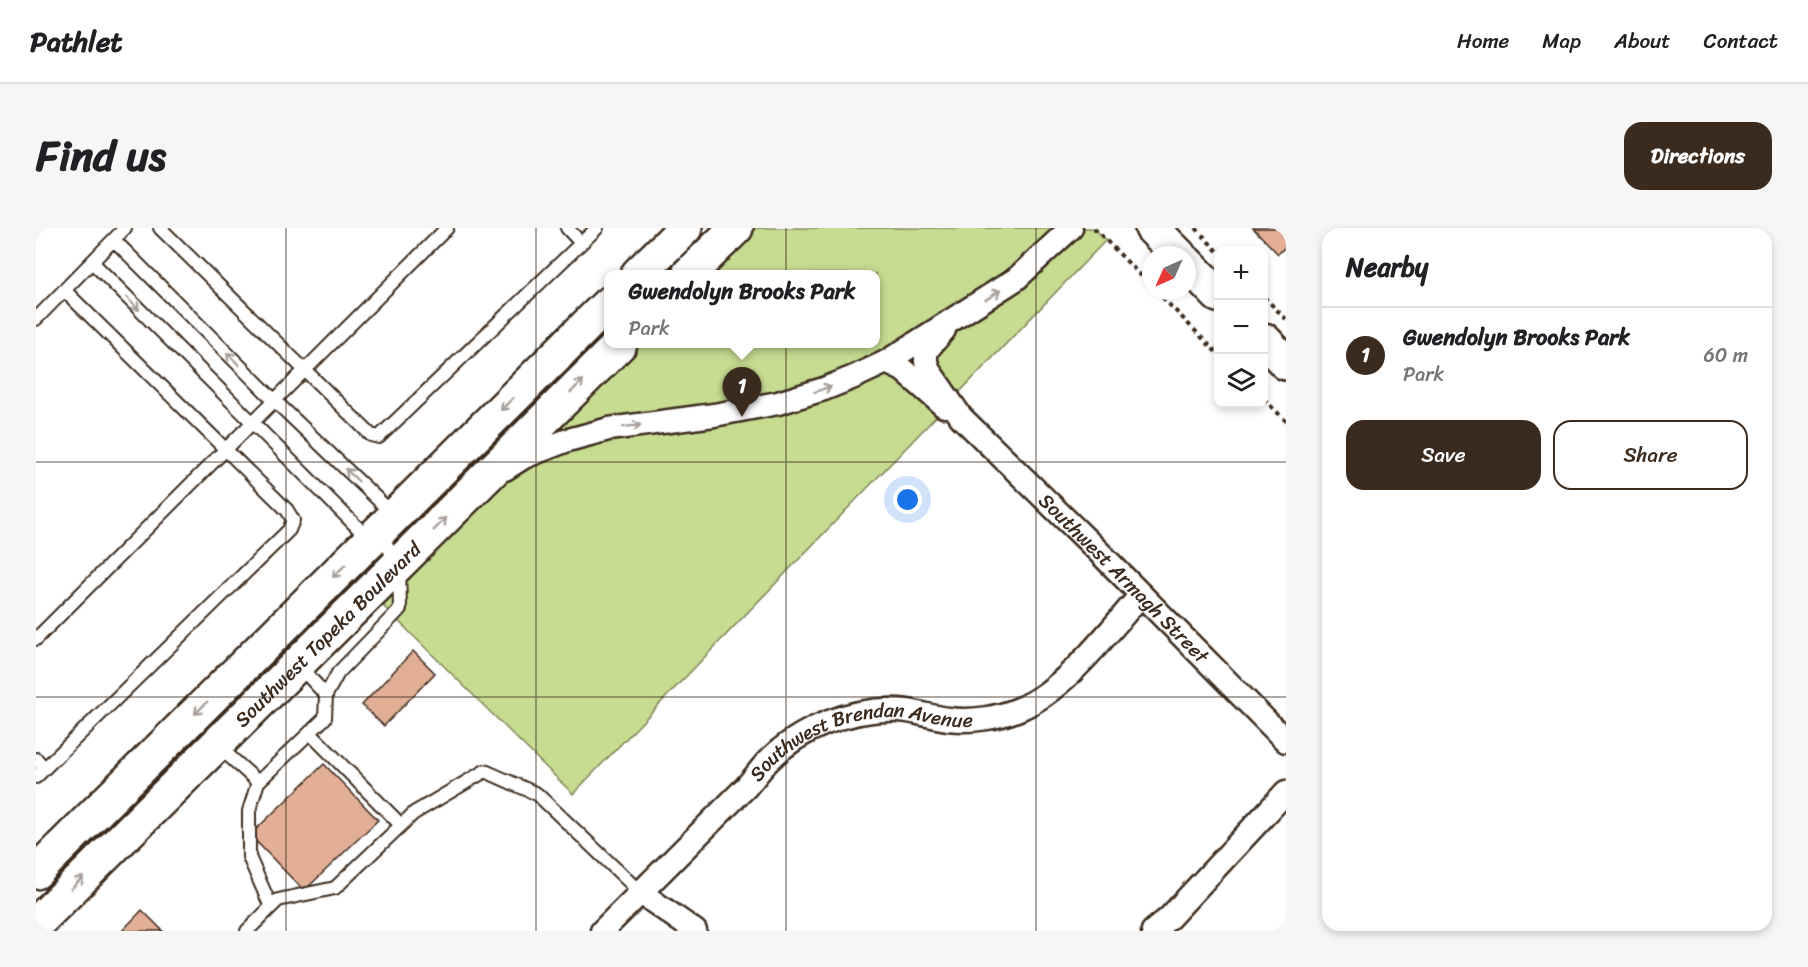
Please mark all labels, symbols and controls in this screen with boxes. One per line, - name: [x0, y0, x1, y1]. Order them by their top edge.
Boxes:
- text: Pathlet: [30, 17, 123, 66]
- text: Home: [1457, 22, 1509, 60]
- text: Map: [1542, 22, 1581, 60]
- text: About: [1614, 22, 1671, 60]
- text: Contact: [1704, 22, 1778, 60]
- text: Find us: [36, 119, 166, 193]
- button: Directions: [1624, 122, 1772, 190]
- text: Nearby: [1346, 244, 1428, 290]
- north arrow: [1142, 246, 1196, 300]
- map controls: [1214, 246, 1268, 408]
- button: +: [1214, 246, 1268, 300]
- popup: [604, 270, 880, 348]
- text: Gwendolyn Brooks Park: [629, 272, 855, 311]
- one-way arrow: [984, 288, 1001, 300]
- one-way arrow: [126, 296, 141, 311]
- button: −: [1214, 300, 1268, 354]
- text: Park: [629, 311, 670, 346]
- text: Gwendolyn Brooks Park: [1403, 318, 1630, 357]
- text: 1: [1361, 338, 1370, 373]
- text: 60 m: [1703, 338, 1748, 373]
- one-way arrow: [226, 352, 241, 367]
- button: layers: [1214, 354, 1268, 408]
- text: Park: [1403, 357, 1444, 392]
- pin: 1: [722, 368, 762, 417]
- one-way arrow: [570, 379, 585, 393]
- one-way arrow: [813, 382, 832, 393]
- one-way arrow: [500, 396, 515, 411]
- one-way arrow: [622, 420, 642, 431]
- button: Save: [1346, 420, 1541, 490]
- button: Share: [1553, 420, 1748, 490]
- one-way arrow: [345, 468, 360, 482]
- street label: Southwest Armagh Street: [1030, 484, 1218, 673]
- your location: [893, 485, 922, 514]
- one-way arrow: [432, 517, 447, 531]
- street label: Southwest Topeka Boulevard: [226, 532, 431, 736]
- one-way arrow: [332, 563, 346, 578]
- street label: Southwest Brendan Avenue: [740, 693, 973, 790]
- one-way arrow: [193, 701, 208, 716]
- one-way arrow: [70, 876, 85, 890]

